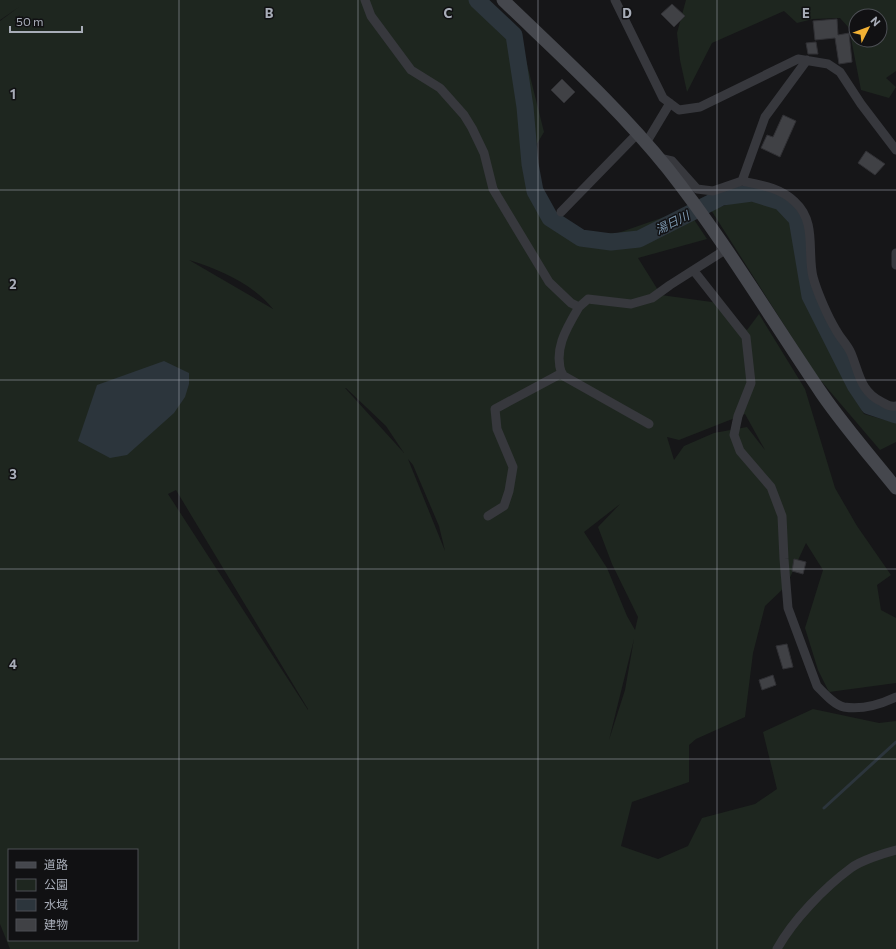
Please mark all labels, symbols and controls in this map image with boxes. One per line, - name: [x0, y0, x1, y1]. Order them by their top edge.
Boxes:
- text: B: [265, 5, 274, 21]
- text: C: [444, 5, 453, 21]
- text: D: [622, 5, 632, 21]
- text: E: [802, 5, 810, 21]
- scale bar: [10, 8, 82, 34]
- north arrow: [848, 8, 888, 48]
- text: 50 m: [16, 14, 44, 28]
- text: N: [868, 14, 883, 28]
- text: 1: [10, 86, 16, 102]
- water label: 湯日川: [653, 207, 693, 236]
- text: 2: [9, 276, 17, 292]
- text: 3: [9, 466, 17, 482]
- text: 4: [9, 656, 17, 672]
- legend: [8, 849, 138, 941]
- text: 道路: [44, 857, 68, 871]
- text: 公園: [44, 877, 68, 891]
- text: 水域: [44, 897, 68, 911]
- text: 建物: [44, 917, 68, 931]

